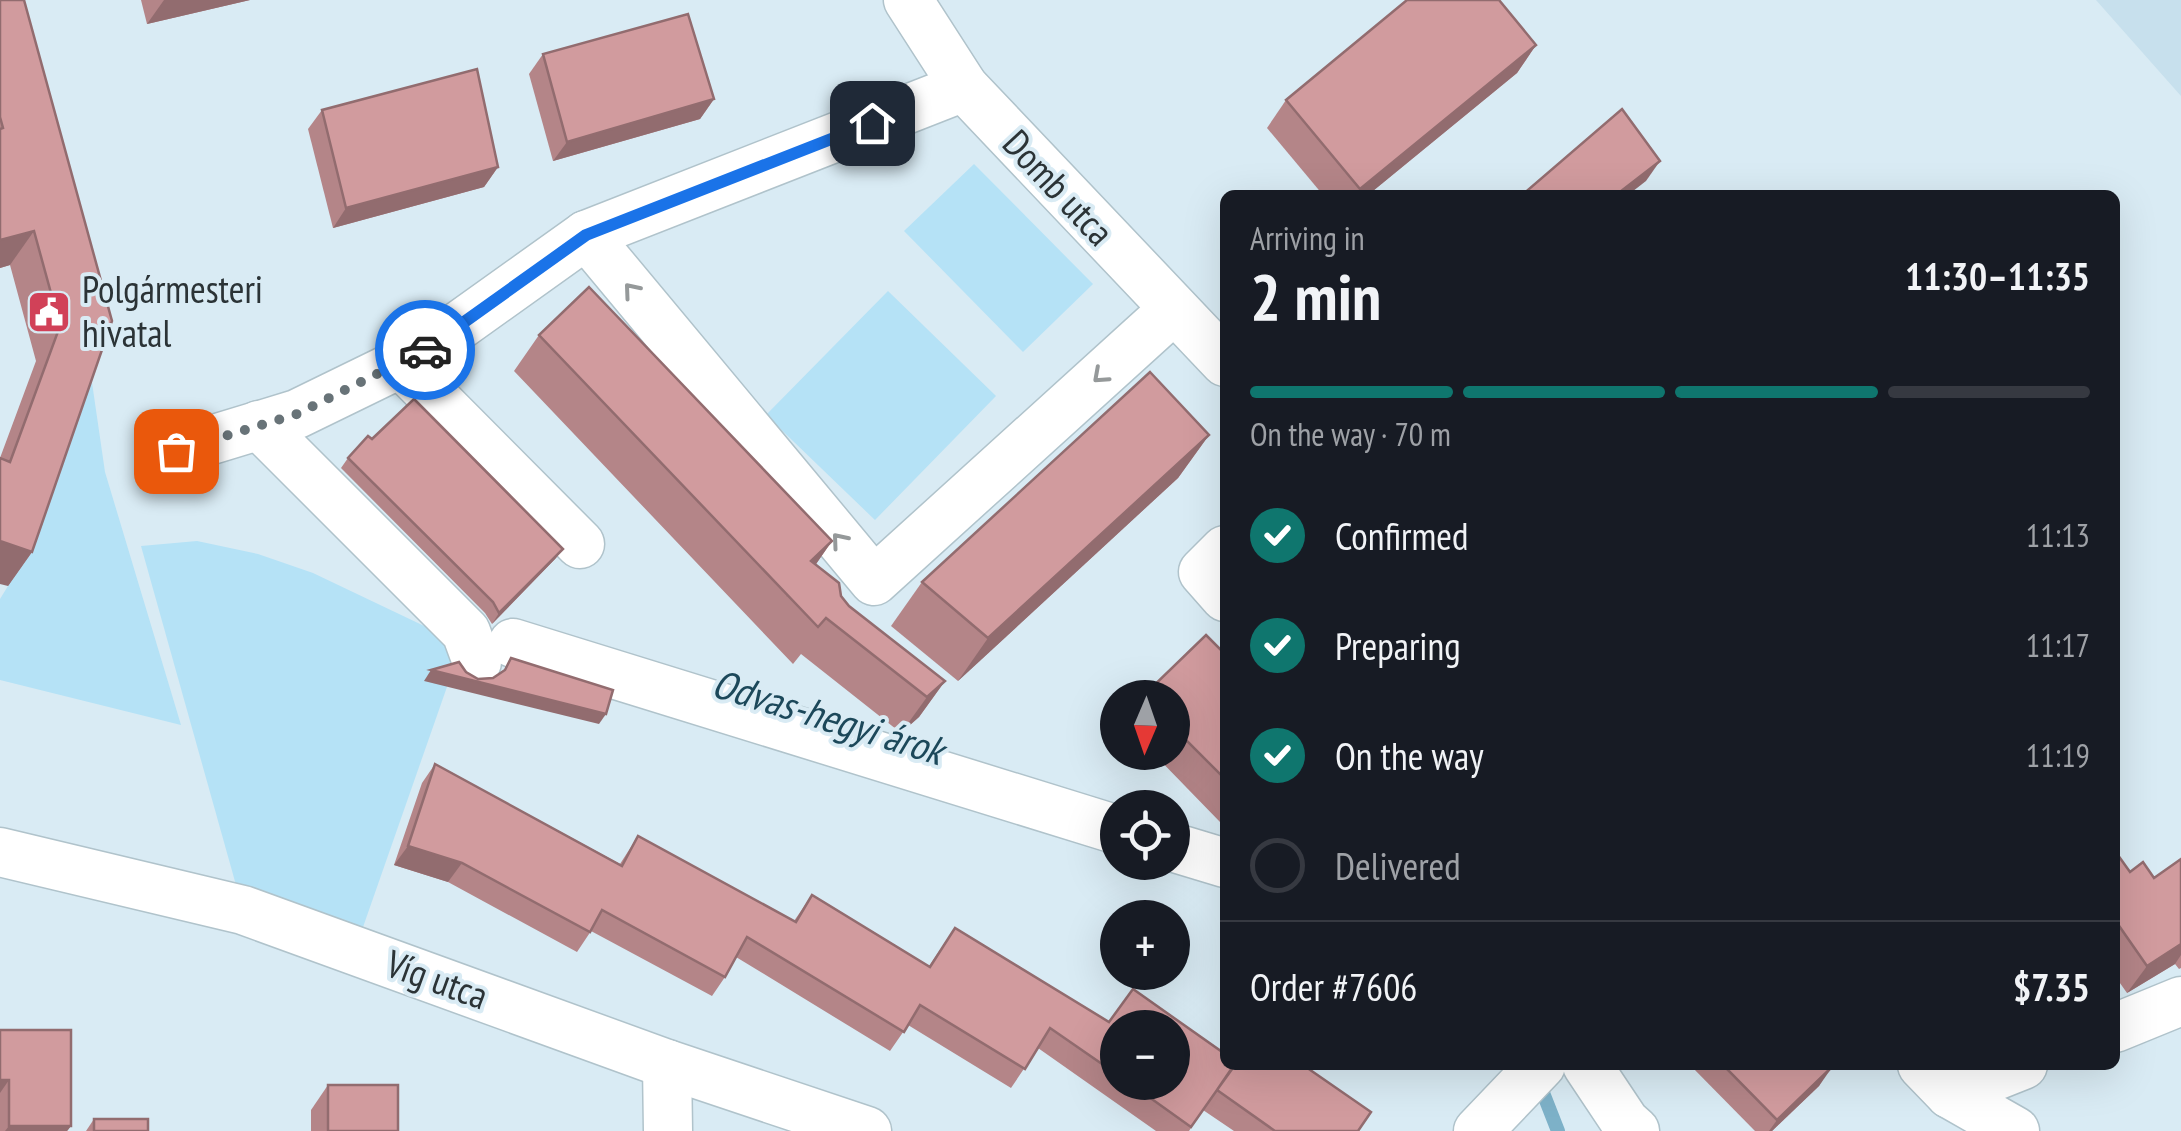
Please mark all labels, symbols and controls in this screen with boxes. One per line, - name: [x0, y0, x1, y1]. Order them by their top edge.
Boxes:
- pin: [830, 81, 915, 166]
- icon: home: [845, 96, 900, 151]
- street label: Domb utca: [993, 119, 1125, 255]
- text: Arriving in: [1250, 217, 1365, 259]
- text: 11:30–11:35: [1905, 251, 2090, 300]
- text: 2 min: [1250, 254, 1381, 338]
- place label: Polgármesteri hivatal: [82, 264, 263, 357]
- one-way arrow: [625, 283, 643, 302]
- public building icon: Polgármesteri hivatal: [26, 289, 72, 335]
- courier: [375, 300, 475, 400]
- icon: car: [398, 323, 453, 378]
- one-way arrow: [1093, 364, 1112, 382]
- pin: [134, 409, 219, 494]
- text: On the way · 70 m: [1250, 413, 1451, 455]
- icon: bag: [149, 424, 204, 479]
- icon: check: [1250, 508, 1305, 563]
- text: Confirmed: [1335, 511, 1468, 560]
- text: 11:13: [2026, 514, 2090, 556]
- one-way arrow: [833, 533, 851, 551]
- icon: check: [1250, 618, 1305, 673]
- text: Preparing: [1335, 621, 1461, 670]
- text: 11:17: [2026, 624, 2090, 666]
- water label: Odvas-hegyi árok: [706, 656, 954, 777]
- north arrow: [1100, 680, 1190, 770]
- map controls: [1100, 680, 1190, 1100]
- icon: check: [1250, 728, 1305, 783]
- text: On the way: [1335, 731, 1483, 780]
- text: 11:19: [2026, 734, 2090, 776]
- button: locate: [1100, 790, 1190, 880]
- text: Delivered: [1335, 841, 1461, 890]
- button: +: [1100, 900, 1190, 990]
- street label: Víg utca: [379, 937, 495, 1019]
- text: Order #7606: [1250, 962, 1417, 1011]
- text: $7.35: [2013, 962, 2090, 1011]
- button: −: [1100, 1010, 1190, 1100]

